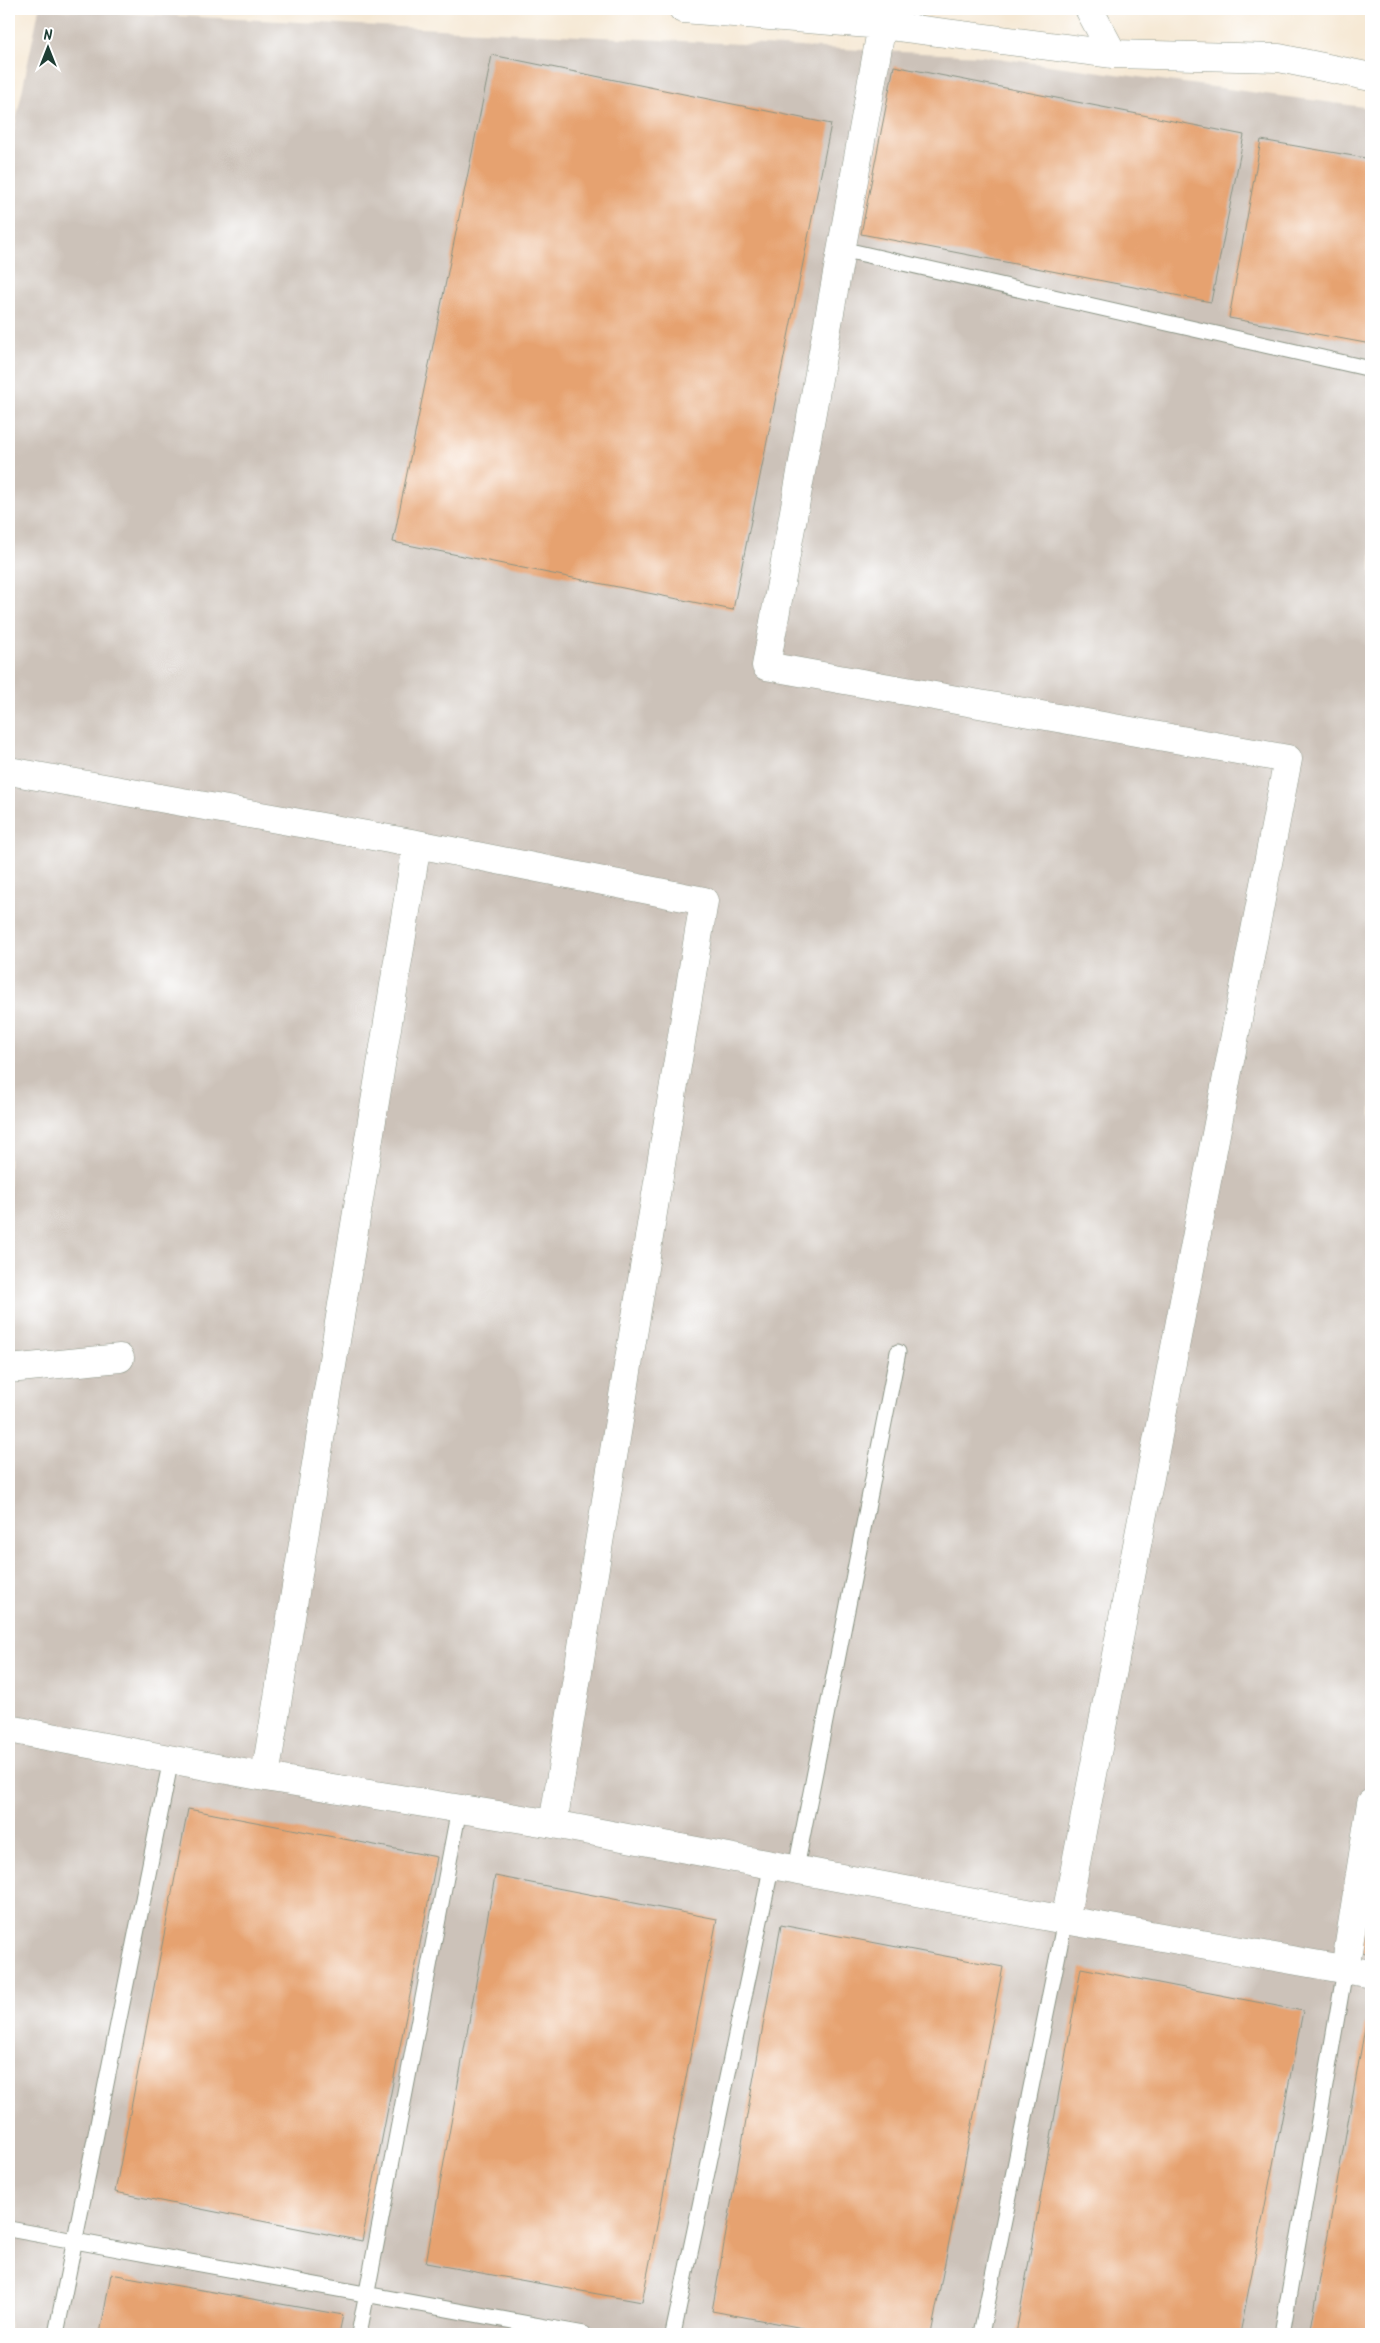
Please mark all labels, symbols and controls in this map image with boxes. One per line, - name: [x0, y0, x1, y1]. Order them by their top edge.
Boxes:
- north arrow: [22, 22, 72, 72]
- text: N: [44, 25, 53, 47]

